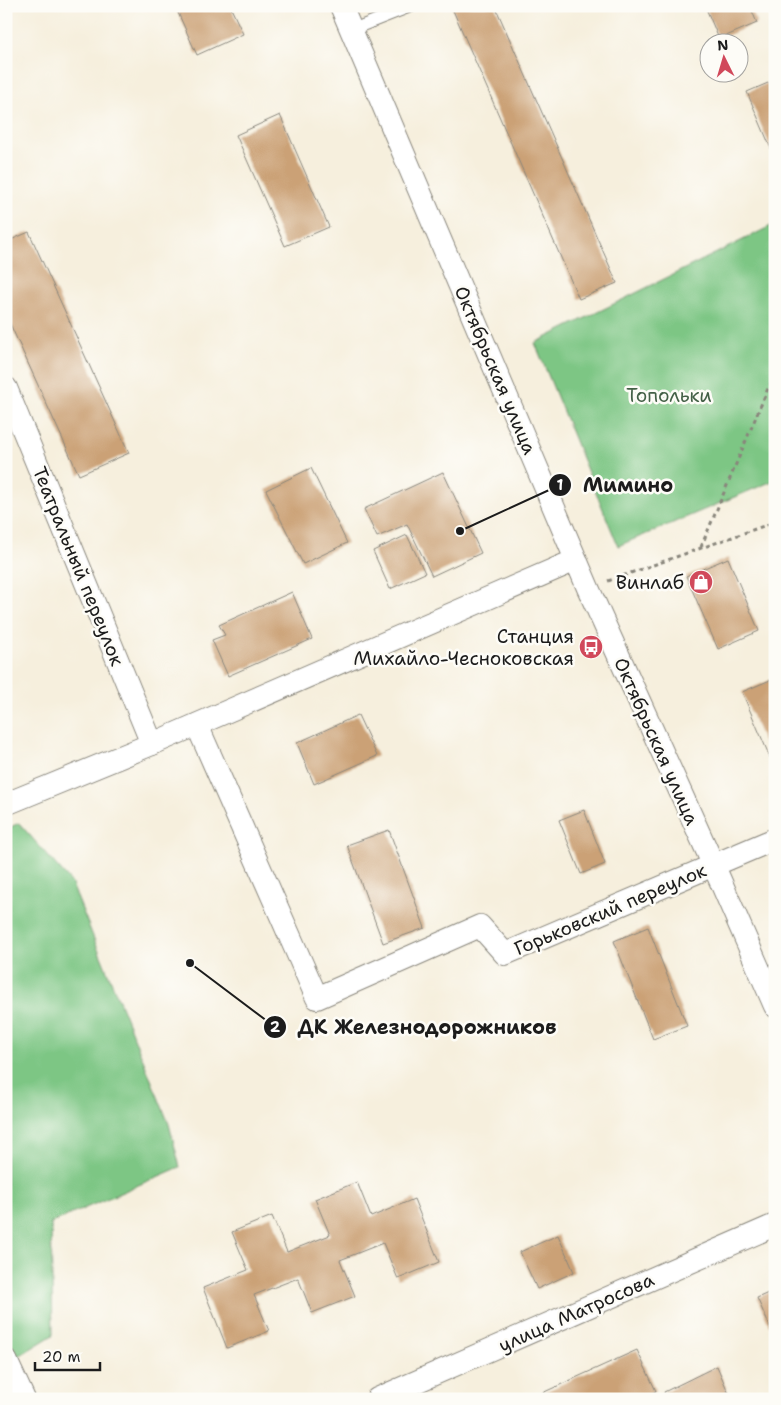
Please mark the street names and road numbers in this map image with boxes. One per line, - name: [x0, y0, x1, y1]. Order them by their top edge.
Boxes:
- street label: Октябрьская улица: [449, 282, 542, 458]
- street label: Театральный переулок: [27, 463, 130, 670]
- street label: Октябрьская улица: [608, 654, 705, 829]
- street label: Горьковский переулок: [510, 858, 710, 961]
- street label: улица Матросова: [495, 1267, 658, 1358]

